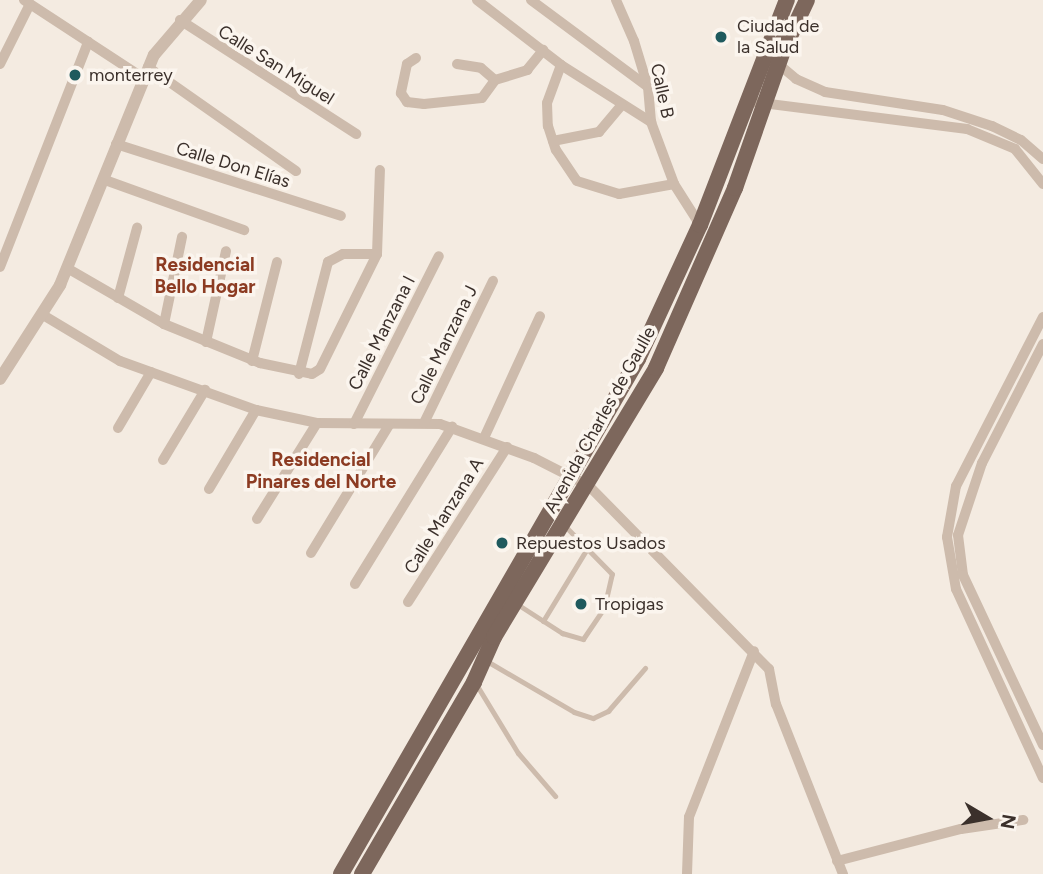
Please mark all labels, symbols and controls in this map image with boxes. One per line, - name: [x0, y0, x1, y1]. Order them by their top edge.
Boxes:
- place label: Ciudad de la Salud: [737, 16, 819, 58]
- street label: Calle San Miguel: [214, 21, 338, 109]
- marker: Ciudad de la Salud: [711, 27, 731, 47]
- street label: Calle B: [646, 62, 678, 120]
- place label: monterrey: [89, 64, 173, 86]
- marker: monterrey: [67, 67, 83, 83]
- street label: Calle Don Elías: [173, 137, 293, 193]
- district label: Residencial Bello Hogar: [154, 254, 256, 298]
- street label: Calle Manzana I: [344, 272, 420, 394]
- street label: Calle Manzana J: [406, 282, 482, 408]
- street label: Avenida Charles de Gaulle: [540, 323, 660, 517]
- district label: Residencial Pinares del Norte: [246, 449, 396, 493]
- street label: Calle Manzana A: [400, 454, 488, 578]
- place label: Repuestos Usados: [516, 532, 666, 554]
- marker: Repuestos Usados: [494, 535, 510, 551]
- place label: Tropigas: [595, 593, 664, 615]
- marker: Tropigas: [573, 596, 589, 612]
- north arrow: [952, 783, 1022, 853]
- text: N: [996, 813, 1021, 831]

